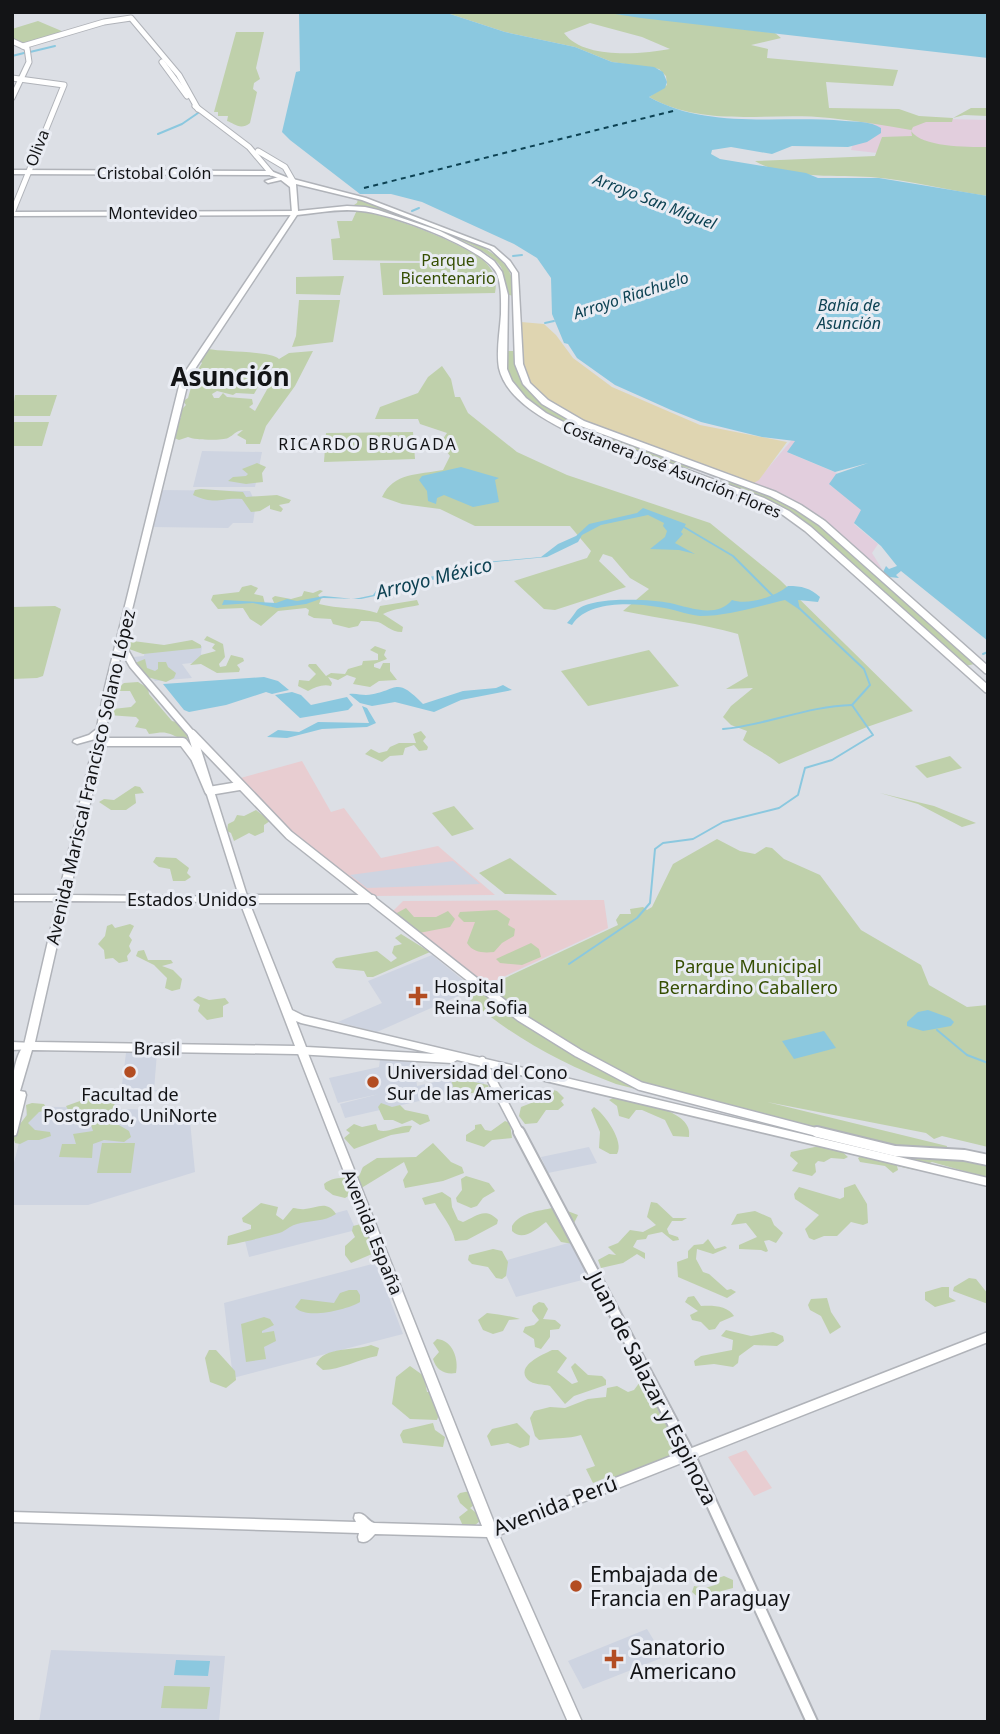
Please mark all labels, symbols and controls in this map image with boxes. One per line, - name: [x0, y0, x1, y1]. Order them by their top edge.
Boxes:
- street label: Oliva: [20, 126, 54, 170]
- street label: Cristobal Colón: [97, 162, 211, 184]
- water label: Arroyo San Miguel: [590, 167, 720, 235]
- street label: Montevideo: [108, 202, 198, 224]
- park label: Parque Bicentenario: [400, 249, 496, 289]
- water label: Arroyo Riachuelo: [570, 266, 691, 324]
- water label: Bahía de Asunción: [816, 294, 881, 334]
- district label: Asunción: [170, 358, 290, 394]
- street label: Costanera José Asunción Flores: [560, 415, 784, 523]
- district label: RICARDO BRUGADA: [278, 433, 458, 455]
- water label: Arroyo México: [371, 551, 495, 606]
- street label: Avenida Mariscal Francisco Solano López: [40, 607, 140, 947]
- street label: Estados Unidos: [127, 887, 257, 911]
- park label: Parque Municipal Bernardino Caballero: [658, 954, 838, 999]
- place label: Hospital Reina Sofia: [434, 974, 528, 1019]
- marker: Hospital Reina Sofia: [408, 986, 428, 1006]
- street label: Brasil: [133, 1036, 181, 1060]
- place label: Universidad del Cono Sur de las Americas: [387, 1060, 568, 1105]
- marker: Facultad de Postgrado, UniNorte: [122, 1064, 138, 1080]
- marker: Universidad del Cono Sur de las Americas: [365, 1074, 381, 1090]
- place label: Facultad de Postgrado, UniNorte: [43, 1082, 217, 1127]
- street label: Avenida España: [337, 1166, 409, 1298]
- street label: Juan de Salazar y Espinoza: [581, 1265, 724, 1510]
- street label: Avenida Perú: [489, 1469, 621, 1541]
- place label: Embajada de Francia en Paraguay: [590, 1560, 790, 1612]
- marker: Embajada de Francia en Paraguay: [568, 1578, 584, 1594]
- place label: Sanatorio Americano: [630, 1633, 737, 1685]
- marker: Sanatorio Americano: [604, 1649, 624, 1669]

